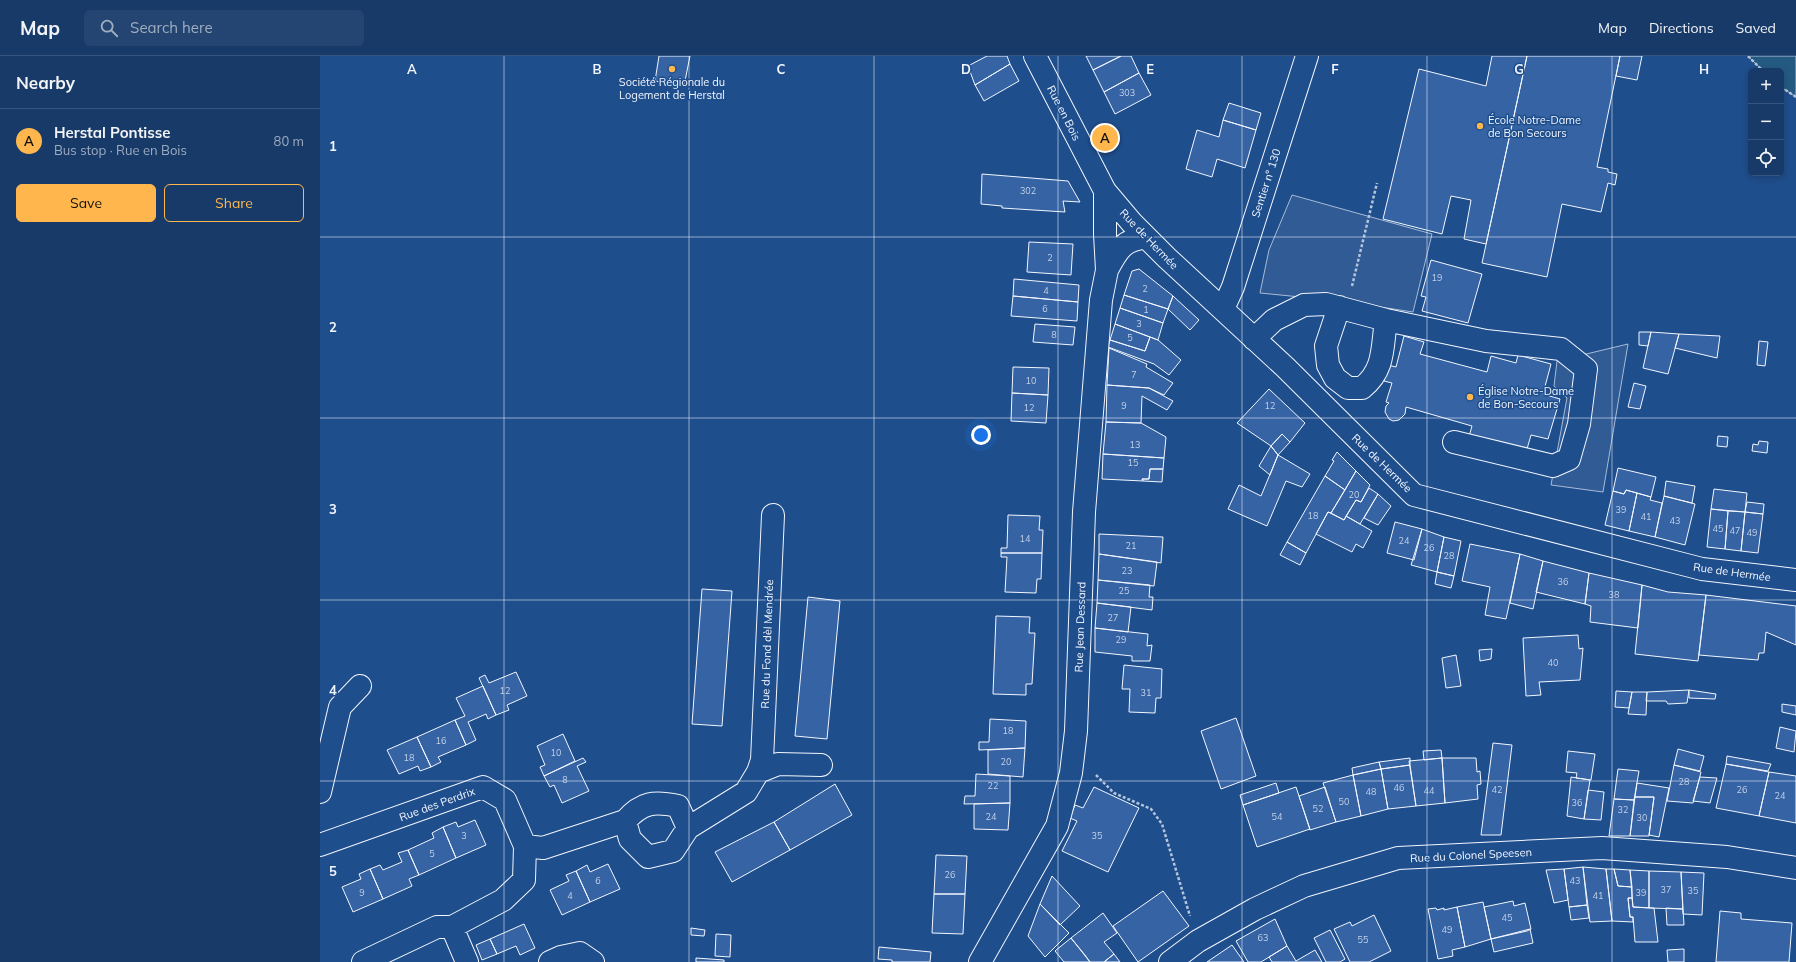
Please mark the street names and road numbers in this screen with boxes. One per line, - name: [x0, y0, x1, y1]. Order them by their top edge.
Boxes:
- street label: Rue en Bois: [1044, 83, 1084, 143]
- street label: Sentier n° 130: [1248, 146, 1284, 219]
- street label: Rue de Hermée: [1117, 206, 1181, 272]
- street label: Rue de Hermée: [1349, 431, 1415, 495]
- street label: Rue de Hermée: [1692, 560, 1772, 584]
- street label: Rue du Fond dèl Mendrée: [758, 579, 776, 709]
- street label: Rue Jean Dessard: [1071, 581, 1089, 673]
- street label: Rue des Perdrix: [397, 784, 477, 824]
- street label: Rue du Colonel Speesen: [1410, 845, 1532, 865]

